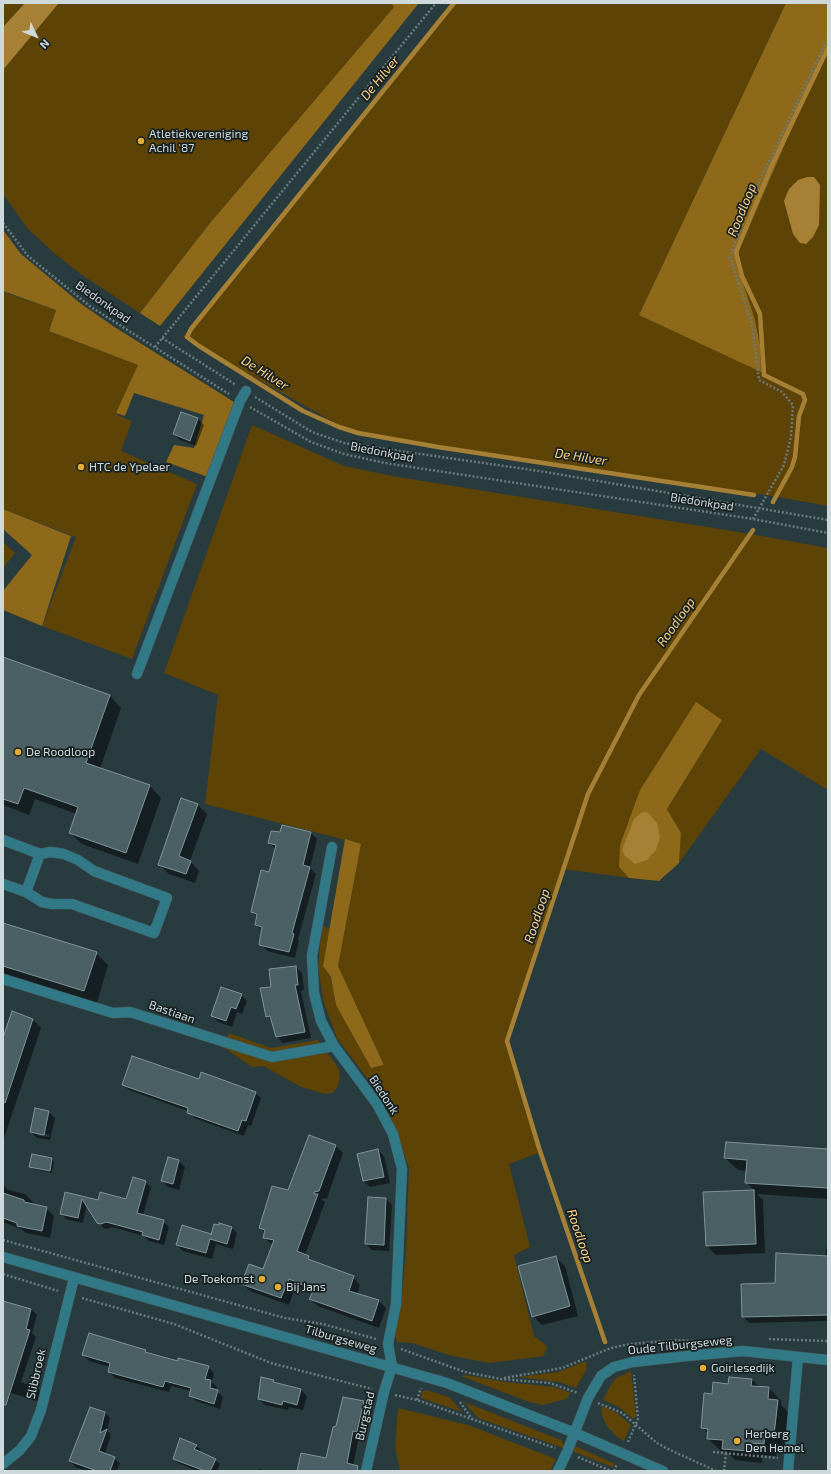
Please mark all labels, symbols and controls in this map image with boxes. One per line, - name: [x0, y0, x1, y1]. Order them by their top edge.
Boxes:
- north arrow: [16, 16, 56, 56]
- text: N: [38, 37, 53, 52]
- water label: De Hilver: [357, 53, 403, 103]
- place label: Atletiekvereniging Achil '87: [149, 127, 248, 155]
- marker: Atletiekvereniging Achil '87: [136, 136, 146, 146]
- water label: Roodloop: [724, 181, 760, 239]
- street label: Biedonkpad: [73, 278, 133, 326]
- water label: De Hilver: [238, 352, 292, 394]
- street label: Biedonkpad: [349, 439, 415, 465]
- water label: De Hilver: [554, 445, 608, 469]
- place label: HTC de Ypelaer: [89, 460, 170, 474]
- marker: HTC de Ypelaer: [76, 462, 86, 472]
- street label: Biedonkpad: [669, 490, 735, 514]
- water label: Roodloop: [654, 595, 698, 649]
- place label: De Roodloop: [26, 745, 95, 759]
- marker: De Roodloop: [13, 747, 23, 757]
- water label: Roodloop: [521, 887, 553, 945]
- street label: Bastiaan: [147, 997, 197, 1027]
- street label: Biedonk: [366, 1073, 402, 1117]
- water label: Roodloop: [564, 1207, 596, 1265]
- place label: De Toekomst: [184, 1272, 254, 1286]
- marker: De Toekomst: [257, 1274, 267, 1284]
- place label: Bij Jans: [286, 1280, 326, 1294]
- marker: Bij Jans: [273, 1282, 283, 1292]
- street label: Tilburgseweg: [303, 1322, 379, 1356]
- street label: Oude Tilburgseweg: [627, 1332, 733, 1358]
- street label: Slibbroek: [23, 1348, 49, 1400]
- place label: Goirlesedijk: [711, 1361, 775, 1375]
- marker: Goirlesedijk: [698, 1363, 708, 1373]
- street label: Burgstad: [352, 1390, 378, 1442]
- place label: Herberg Den Hemel: [745, 1427, 804, 1455]
- marker: Herberg Den Hemel: [732, 1436, 742, 1446]

